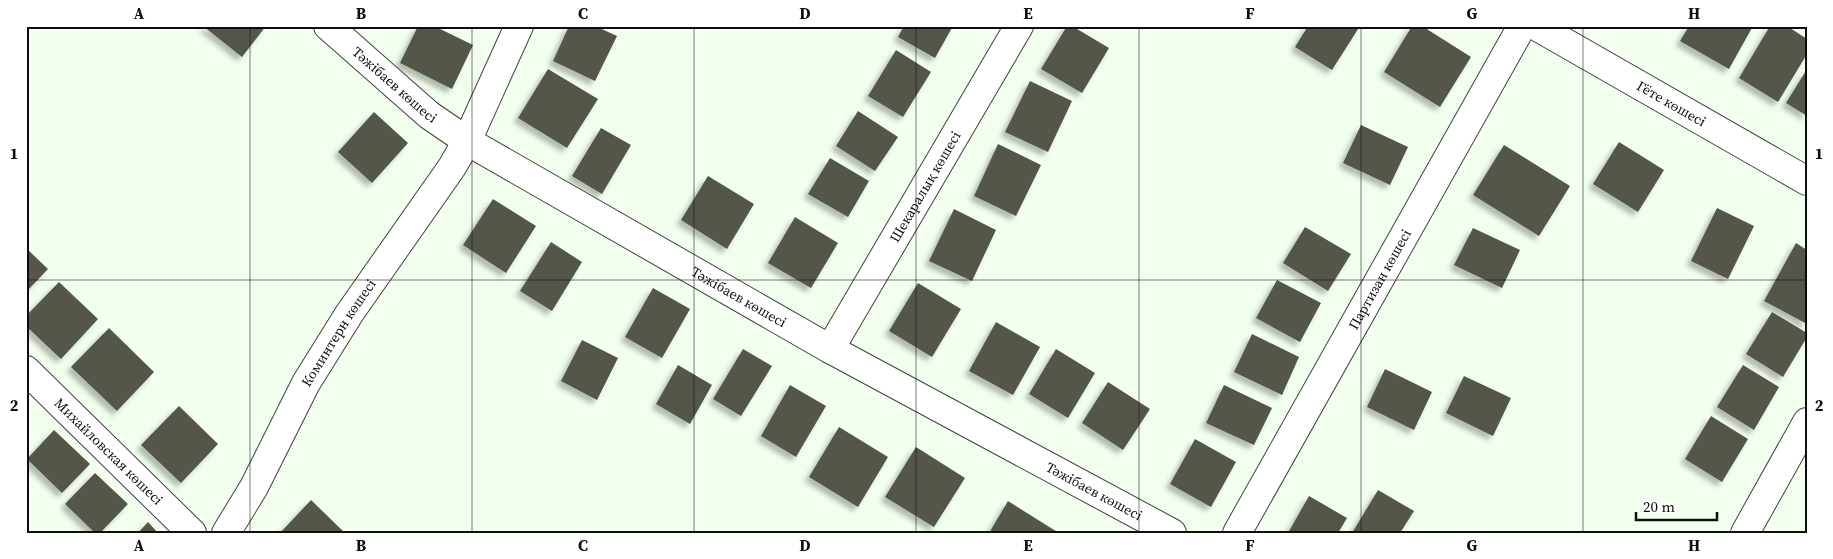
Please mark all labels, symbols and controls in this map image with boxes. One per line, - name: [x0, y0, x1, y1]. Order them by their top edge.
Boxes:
- text: A: [134, 2, 145, 24]
- text: B: [356, 2, 367, 24]
- text: C: [578, 2, 588, 24]
- text: D: [799, 2, 811, 24]
- text: E: [1023, 2, 1033, 24]
- text: F: [1245, 2, 1255, 24]
- text: G: [1467, 2, 1478, 24]
- text: H: [1688, 2, 1700, 24]
- street label: Тәжібаев көшесі: [348, 42, 441, 128]
- street label: Гёте көшесі: [1633, 76, 1710, 131]
- street label: Шекаралық көшесі: [885, 127, 965, 246]
- text: 1: [10, 142, 18, 164]
- text: 1: [1815, 142, 1823, 164]
- street label: Партизан көшесі: [1343, 225, 1416, 333]
- street label: Тәжібаев көшесі: [688, 262, 790, 332]
- street label: Коминтерн көшесі: [296, 275, 381, 390]
- street label: Михайловская көшесі: [50, 393, 168, 509]
- text: 2: [10, 394, 19, 416]
- text: 2: [1815, 394, 1824, 416]
- street label: Тәжібаев көшесі: [1042, 457, 1146, 525]
- scale bar: [1636, 489, 1717, 521]
- text: 20 m: [1643, 496, 1675, 517]
- text: A: [134, 534, 145, 556]
- text: B: [356, 534, 367, 556]
- text: C: [578, 534, 588, 556]
- text: D: [799, 534, 811, 556]
- text: E: [1023, 534, 1033, 556]
- text: F: [1245, 534, 1255, 556]
- text: G: [1467, 534, 1478, 556]
- text: H: [1688, 534, 1700, 556]

